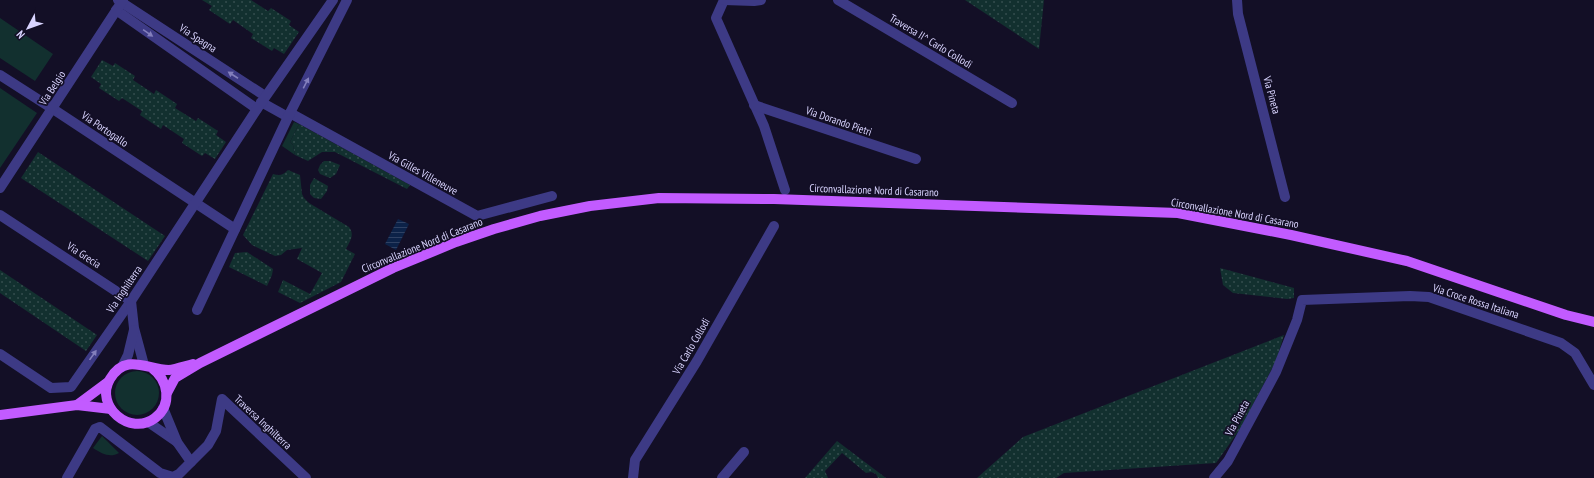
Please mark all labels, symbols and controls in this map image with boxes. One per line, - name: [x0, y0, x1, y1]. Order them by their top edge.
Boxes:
- north arrow: [8, 8, 48, 48]
- street label: Traversa II^ Carlo Collodi: [887, 11, 975, 71]
- street label: Via Spagna: [176, 20, 219, 55]
- text: N: [13, 28, 28, 41]
- one-way arrow: [143, 29, 153, 37]
- street label: Via Belgio: [35, 68, 68, 109]
- one-way arrow: [228, 71, 238, 79]
- street label: Via Pineta: [1260, 74, 1284, 115]
- one-way arrow: [302, 77, 309, 88]
- street label: Via Dorando Pietri: [803, 103, 874, 139]
- street label: Via Portogallo: [78, 108, 131, 150]
- street label: Via Gilles Villeneuve: [385, 148, 461, 198]
- street label: Circonvallazione Nord di Casarano: [809, 181, 939, 199]
- street label: Circonvallazione Nord di Casarano: [1170, 195, 1300, 231]
- street label: Circonvallazione Nord di Casarano: [359, 214, 485, 276]
- street label: Via Grecia: [63, 238, 104, 271]
- street label: Via Inghilterra: [103, 263, 145, 316]
- street label: Via Croce Rossa Italiana: [1430, 280, 1521, 322]
- street label: Via Carlo Collodi: [669, 315, 713, 378]
- one-way arrow: [89, 350, 97, 360]
- street label: Traversa Inghilterra: [231, 392, 295, 452]
- street label: Via Pineta: [1221, 398, 1252, 439]

